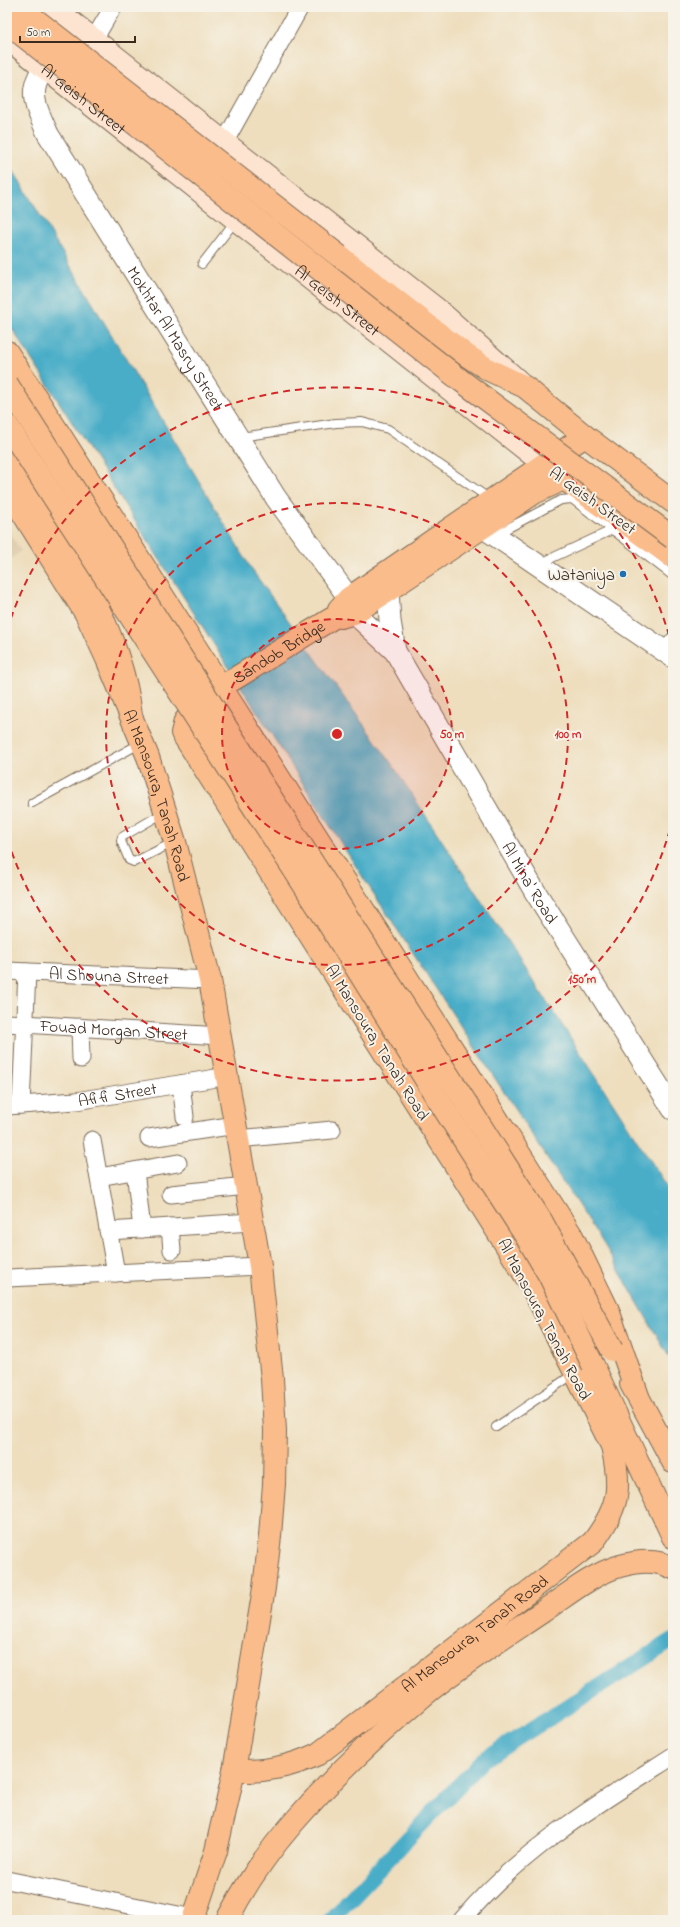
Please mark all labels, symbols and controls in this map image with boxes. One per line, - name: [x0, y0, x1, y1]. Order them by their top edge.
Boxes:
- scale bar: [20, 18, 135, 44]
- text: 50 m: [26, 24, 50, 42]
- street label: Al Geish Street: [35, 58, 131, 142]
- street label: Al Geish Street: [289, 260, 385, 343]
- street label: Mokhtar Al Masry Street: [120, 262, 229, 416]
- street label: Al Geish Street: [543, 461, 641, 542]
- place label: Wataniya: [548, 563, 615, 589]
- marker: Wataniya: [618, 569, 628, 579]
- street label: Sandob Bridge: [228, 615, 330, 691]
- street label: Al Mansoura, Tanah Road: [116, 706, 196, 885]
- text: 50 m: [440, 726, 465, 744]
- text: 100 m: [555, 726, 582, 744]
- centre of rings: [330, 727, 344, 741]
- street label: Al Mina' Road: [495, 838, 564, 929]
- street label: Al Mansoura, Tanah Road: [318, 960, 435, 1126]
- street label: Al Shouna Street: [48, 962, 170, 992]
- text: 150 m: [568, 971, 597, 989]
- street label: Fouad Morgan Street: [38, 1014, 189, 1048]
- street label: Afifi Street: [76, 1077, 159, 1114]
- street label: Al Mansoura, Tanah Road: [490, 1234, 597, 1405]
- street label: Al Mansoura, Tanah Road: [396, 1569, 555, 1700]

